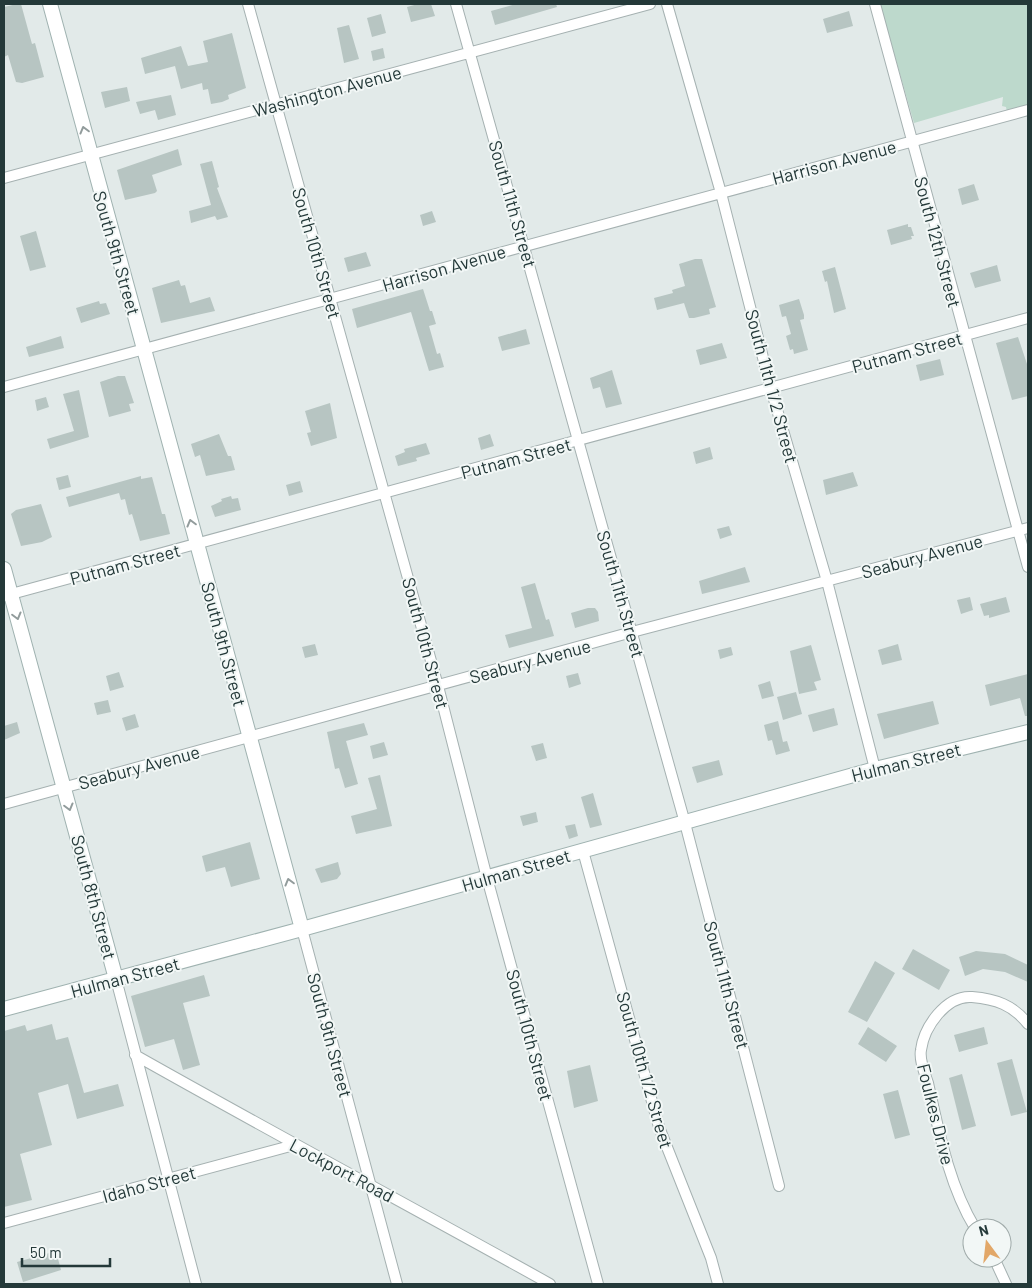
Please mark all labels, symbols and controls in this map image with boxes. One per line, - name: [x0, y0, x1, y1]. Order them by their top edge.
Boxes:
- street label: Washington Avenue: [250, 61, 404, 121]
- one-way arrow: [79, 127, 89, 135]
- street label: Harrison Avenue: [770, 135, 898, 189]
- street label: South 11th Street: [484, 138, 542, 270]
- street label: South 12th Street: [910, 174, 966, 310]
- street label: South 10th Street: [288, 185, 346, 321]
- street label: South 9th Street: [89, 188, 145, 318]
- street label: Harrison Avenue: [380, 240, 508, 296]
- street label: South 11th 1/2 Street: [741, 307, 803, 465]
- street label: Putnam Street: [849, 327, 965, 377]
- street label: Putnam Street: [458, 433, 574, 483]
- one-way arrow: [186, 519, 197, 528]
- street label: South 11th Street: [592, 528, 650, 660]
- street label: Seabury Avenue: [859, 529, 985, 583]
- street label: Putnam Street: [67, 539, 183, 589]
- street label: South 10th Street: [398, 575, 454, 711]
- street label: South 9th Street: [197, 579, 251, 709]
- one-way arrow: [11, 612, 21, 620]
- street label: Seabury Avenue: [467, 634, 593, 688]
- street label: Hulman Street: [849, 738, 963, 786]
- street label: Seabury Avenue: [76, 740, 202, 794]
- one-way arrow: [63, 802, 74, 811]
- street label: South 8th Street: [67, 832, 121, 962]
- street label: Hulman Street: [459, 844, 573, 896]
- one-way arrow: [285, 879, 295, 887]
- street label: South 11th Street: [699, 919, 755, 1051]
- street label: Hulman Street: [68, 952, 182, 1002]
- street label: South 10th Street: [502, 967, 558, 1103]
- street label: South 9th Street: [303, 970, 357, 1100]
- street label: South 10th 1/2 Street: [612, 989, 678, 1151]
- street label: Foulkes Drive: [913, 1061, 959, 1167]
- street label: Lockport Road: [286, 1133, 398, 1207]
- street label: Idaho Street: [100, 1161, 198, 1207]
- north arrow: [962, 1218, 1012, 1268]
- text: N: [977, 1221, 990, 1239]
- scale bar: [22, 1236, 110, 1268]
- text: 50 m: [30, 1243, 62, 1261]

